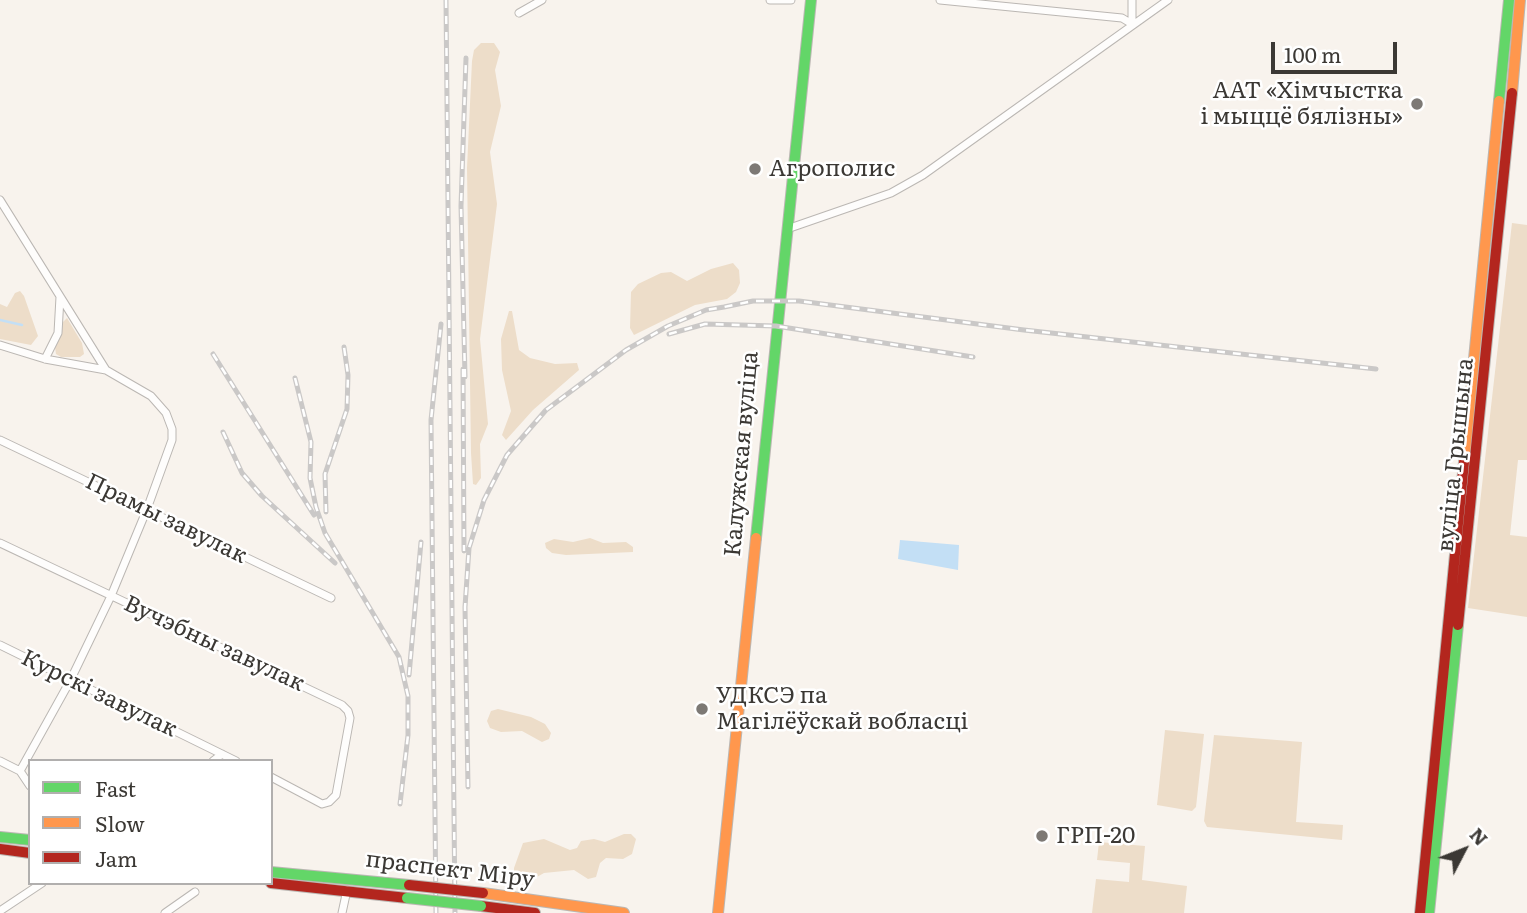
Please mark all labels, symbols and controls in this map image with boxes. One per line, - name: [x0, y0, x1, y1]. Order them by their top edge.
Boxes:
- scale bar: [1275, 28, 1401, 72]
- text: 100 m: [1284, 38, 1341, 69]
- place label: ААТ «Хімчыстка і мыццё бялізны»: [1200, 77, 1403, 131]
- marker: ААТ «Хімчыстка і мыццё бялізны»: [1409, 96, 1425, 112]
- place label: Агрополис: [769, 155, 895, 183]
- marker: Агрополис: [747, 161, 763, 177]
- street label: Калужская вуліца: [719, 350, 765, 558]
- street label: вуліца Грышына: [1432, 357, 1480, 553]
- street label: Прамы завулак: [81, 468, 251, 570]
- street label: Вучэбны завулак: [119, 590, 309, 698]
- street label: Курскі завулак: [17, 644, 181, 744]
- place label: УДКСЭ па Магілёўскай вобласці: [716, 682, 968, 736]
- marker: УДКСЭ па Магілёўскай вобласці: [694, 701, 710, 717]
- legend: [28, 759, 273, 885]
- text: Fast: [95, 772, 136, 803]
- text: Slow: [95, 807, 145, 838]
- north arrow: [1429, 815, 1499, 885]
- text: N: [1464, 821, 1495, 851]
- place label: ГРП-20: [1056, 822, 1135, 850]
- marker: ГРП-20: [1034, 828, 1050, 844]
- text: Jam: [95, 842, 137, 873]
- street label: праспект Міру: [364, 846, 536, 894]

